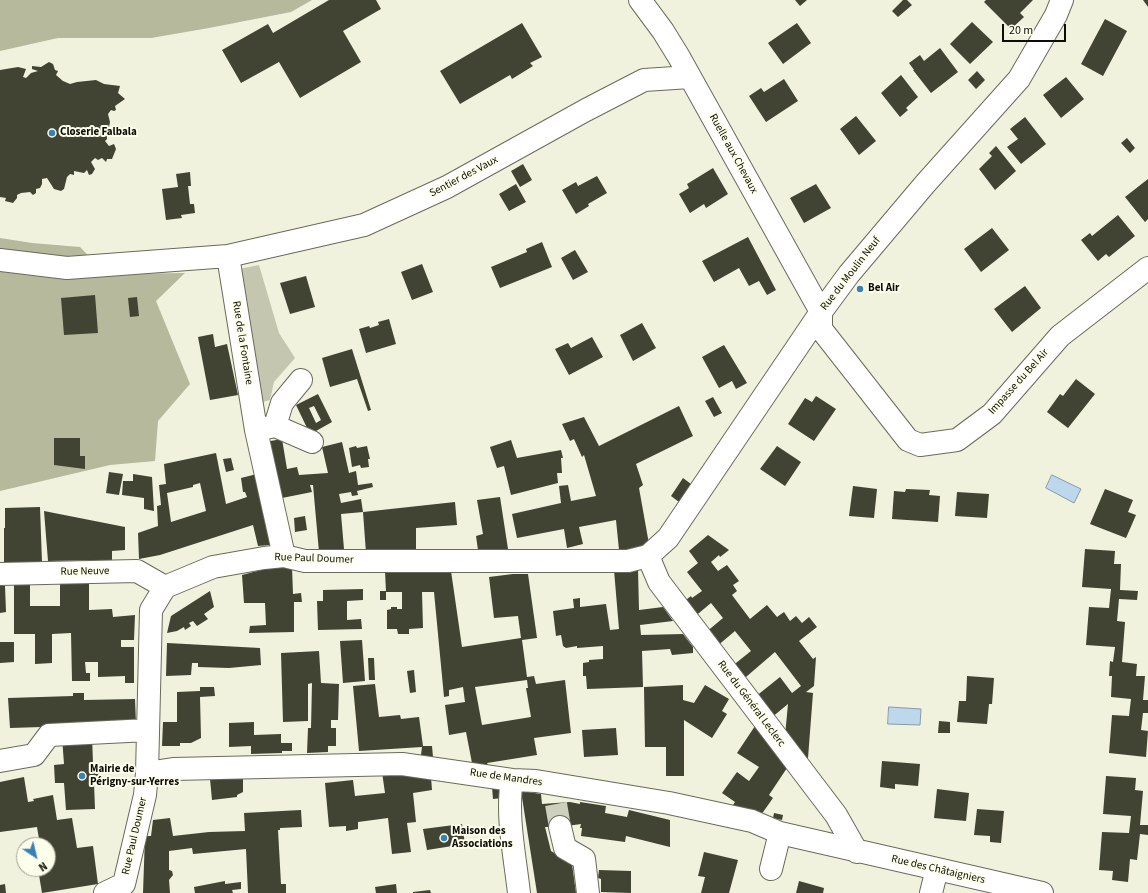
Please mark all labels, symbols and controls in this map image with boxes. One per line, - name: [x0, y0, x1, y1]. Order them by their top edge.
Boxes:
- scale bar: [1004, 16, 1068, 42]
- text: 20 m: [1009, 22, 1033, 39]
- street label: Ruelle aux Chevaux: [706, 112, 760, 196]
- place label: Closerie Falbala: [60, 126, 137, 140]
- marker: Closerie Falbala: [47, 128, 57, 138]
- street label: Sentier des Vaux: [428, 153, 500, 201]
- street label: Rue du Moulin Neuf: [818, 235, 884, 313]
- place label: Bel Air: [868, 282, 899, 296]
- marker: Bel Air: [855, 284, 865, 294]
- street label: Rue de la Fontaine: [229, 300, 255, 386]
- street label: Impasse du Bel Air: [986, 346, 1052, 418]
- street label: Rue Paul Doumer: [274, 551, 354, 567]
- street label: Rue Neuve: [60, 565, 110, 579]
- street label: Rue du Général Leclerc: [714, 658, 788, 750]
- place label: Mairie de Périgny-sur-Yerres: [90, 763, 179, 789]
- street label: Rue de Mandres: [469, 766, 543, 790]
- marker: Mairie de Périgny-sur-Yerres: [77, 771, 87, 781]
- street label: Rue Paul Doumer: [120, 796, 150, 876]
- place label: Maison des Associations: [452, 825, 513, 851]
- marker: Maison des Associations: [439, 833, 449, 843]
- north arrow: [16, 837, 56, 877]
- street label: Rue des Châtaigniers: [890, 853, 986, 887]
- text: N: [35, 858, 50, 875]

